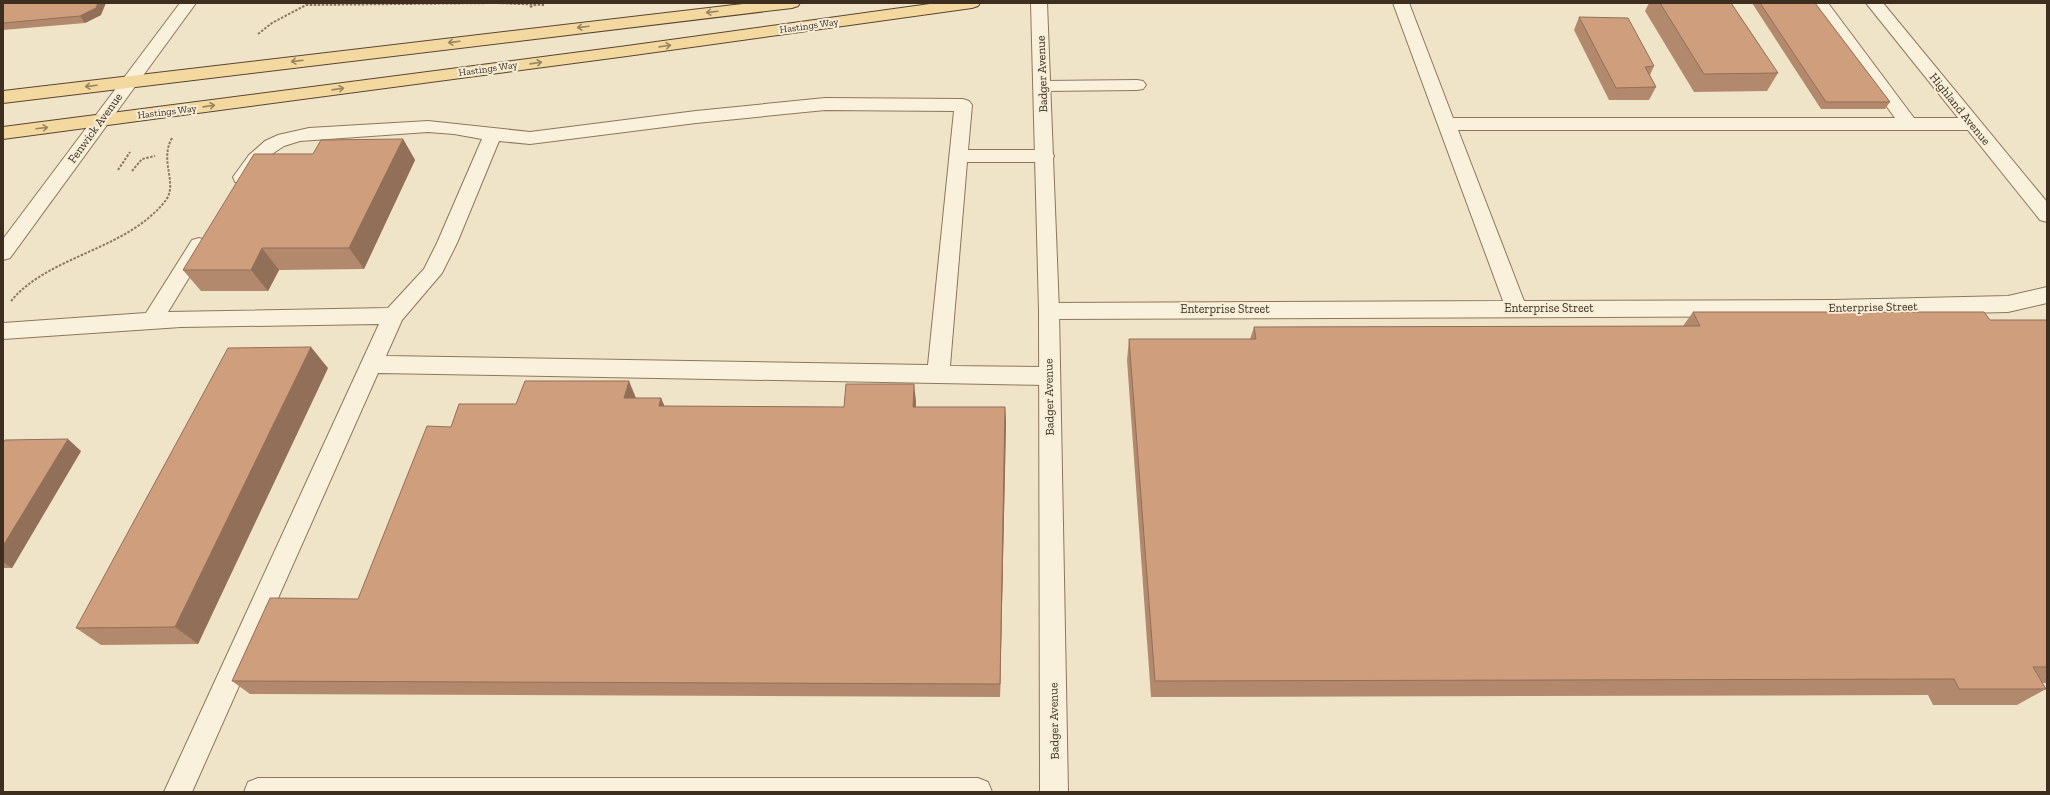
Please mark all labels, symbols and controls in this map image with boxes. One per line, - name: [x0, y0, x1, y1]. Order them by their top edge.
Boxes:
- one-way arrow: [706, 9, 719, 16]
- street label: Hastings Way: [779, 16, 840, 36]
- one-way arrow: [577, 23, 590, 31]
- street label: Badger Avenue: [1034, 35, 1050, 113]
- one-way arrow: [448, 39, 461, 46]
- one-way arrow: [658, 42, 671, 50]
- one-way arrow: [291, 57, 304, 65]
- street label: Hastings Way: [458, 59, 519, 79]
- one-way arrow: [530, 59, 543, 67]
- street label: Highland Avenue: [1927, 70, 1994, 148]
- one-way arrow: [85, 82, 98, 90]
- one-way arrow: [331, 85, 344, 93]
- street label: Fenwick Avenue: [65, 90, 125, 166]
- street label: Hastings Way: [137, 102, 198, 122]
- one-way arrow: [202, 103, 215, 110]
- one-way arrow: [35, 124, 48, 132]
- street label: Enterprise Street: [1828, 299, 1918, 315]
- street label: Enterprise Street: [1504, 301, 1594, 315]
- street label: Enterprise Street: [1180, 302, 1270, 316]
- street label: Badger Avenue: [1041, 358, 1057, 436]
- street label: Badger Avenue: [1046, 682, 1062, 760]

